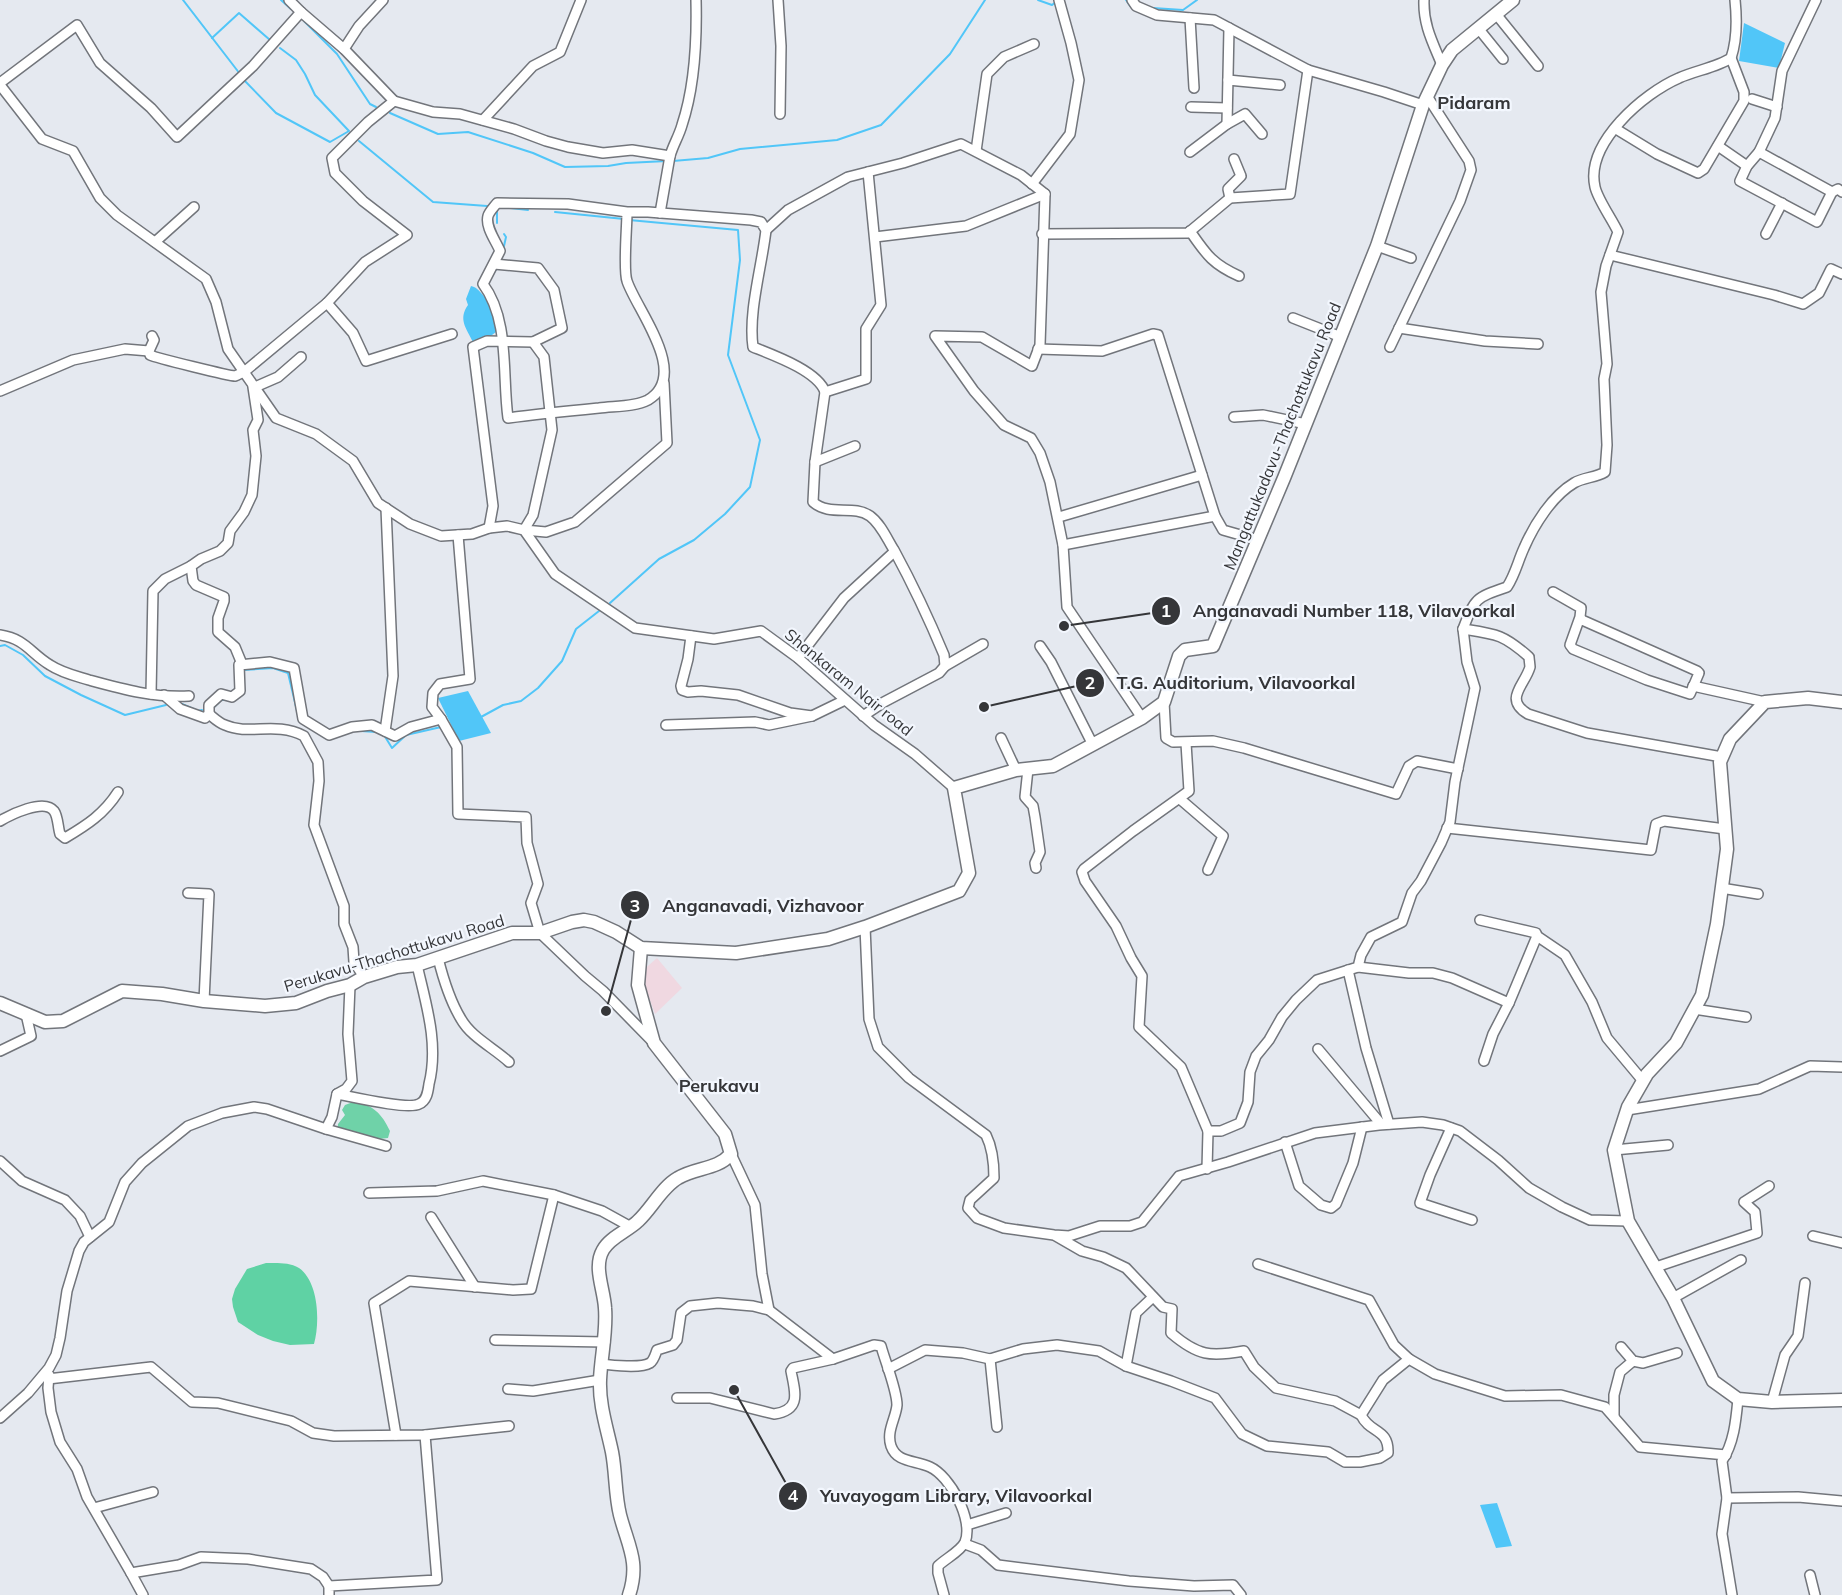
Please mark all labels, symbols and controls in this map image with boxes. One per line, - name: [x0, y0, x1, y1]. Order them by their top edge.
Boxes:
- district label: Pidaram: [1437, 91, 1511, 114]
- street label: Mangattukadavu-Thachottukavu Road: [1219, 299, 1345, 573]
- callout: Anganavadi Number 118, Vilavoorkal: [1151, 593, 1527, 629]
- text: 1: [1161, 599, 1171, 622]
- text: Anganavadi Number 118, Vilavoorkal: [1193, 599, 1515, 622]
- street label: Shankaram Nair road: [781, 624, 917, 740]
- callout: T.G. Auditorium, Vilavoorkal: [1075, 665, 1368, 701]
- text: 2: [1085, 671, 1095, 694]
- text: T.G. Auditorium, Vilavoorkal: [1116, 671, 1356, 694]
- callout: Anganavadi, Vizhavoor: [620, 887, 876, 923]
- text: 3: [630, 894, 640, 917]
- text: Anganavadi, Vizhavoor: [662, 894, 865, 917]
- street label: Perukavu-Thachottukavu Road: [281, 910, 507, 996]
- district label: Perukavu: [679, 1074, 759, 1097]
- callout: Yuvayogam Library, Vilavoorkal: [778, 1478, 1104, 1514]
- text: 4: [788, 1484, 799, 1507]
- text: Yuvayogam Library, Vilavoorkal: [819, 1484, 1092, 1507]

